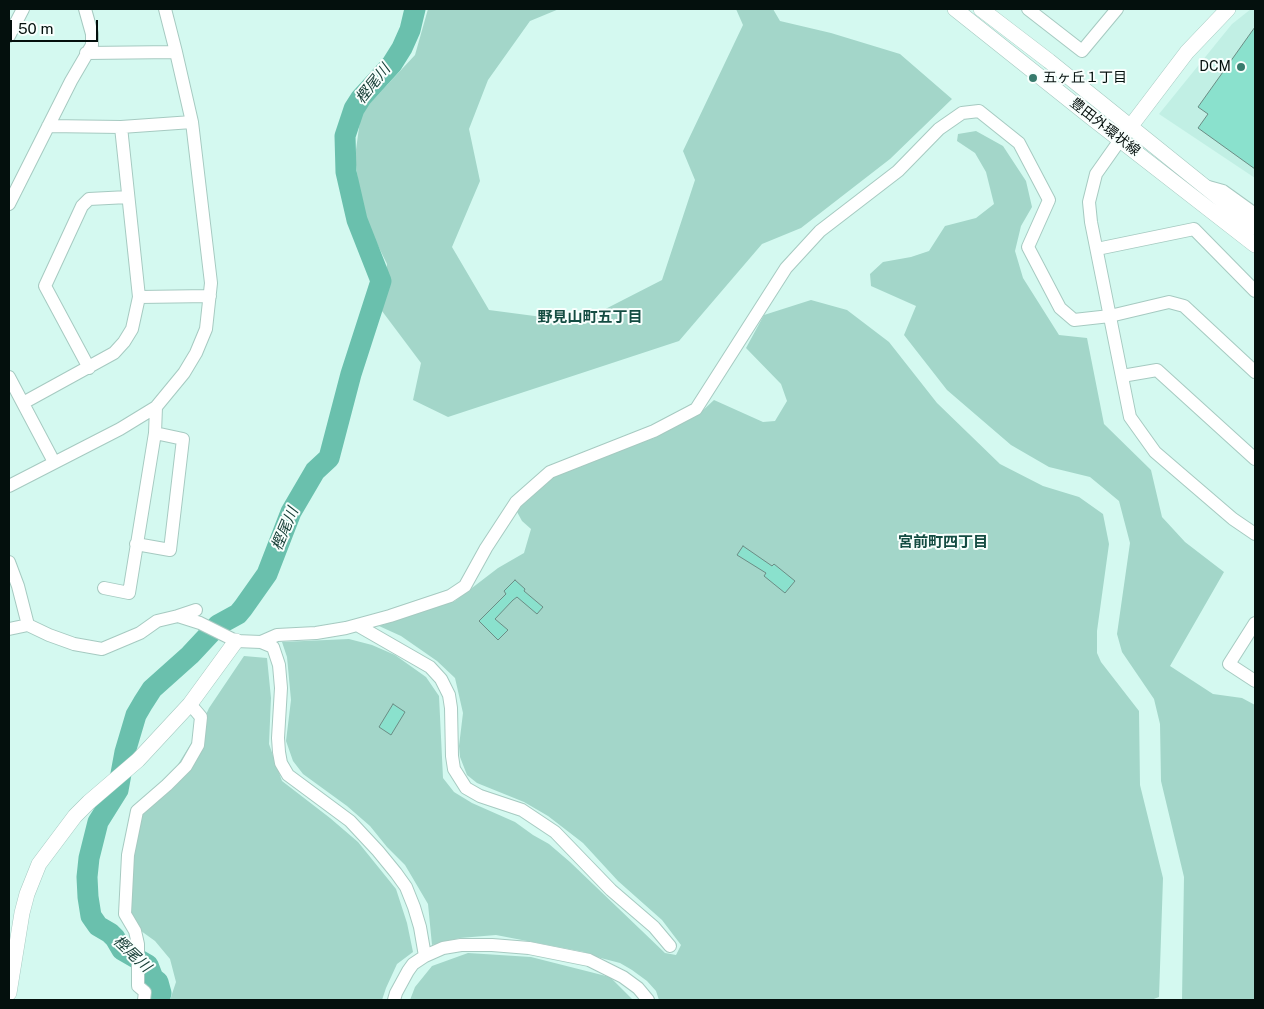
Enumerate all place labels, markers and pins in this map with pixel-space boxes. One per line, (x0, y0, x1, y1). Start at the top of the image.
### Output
place label: DCM (1199, 59, 1231, 75)
marker: DCM (1235, 61, 1247, 73)
place label: 五ヶ丘１丁目 (1043, 70, 1127, 86)
marker: 五ヶ丘１丁目 (1027, 72, 1039, 84)

